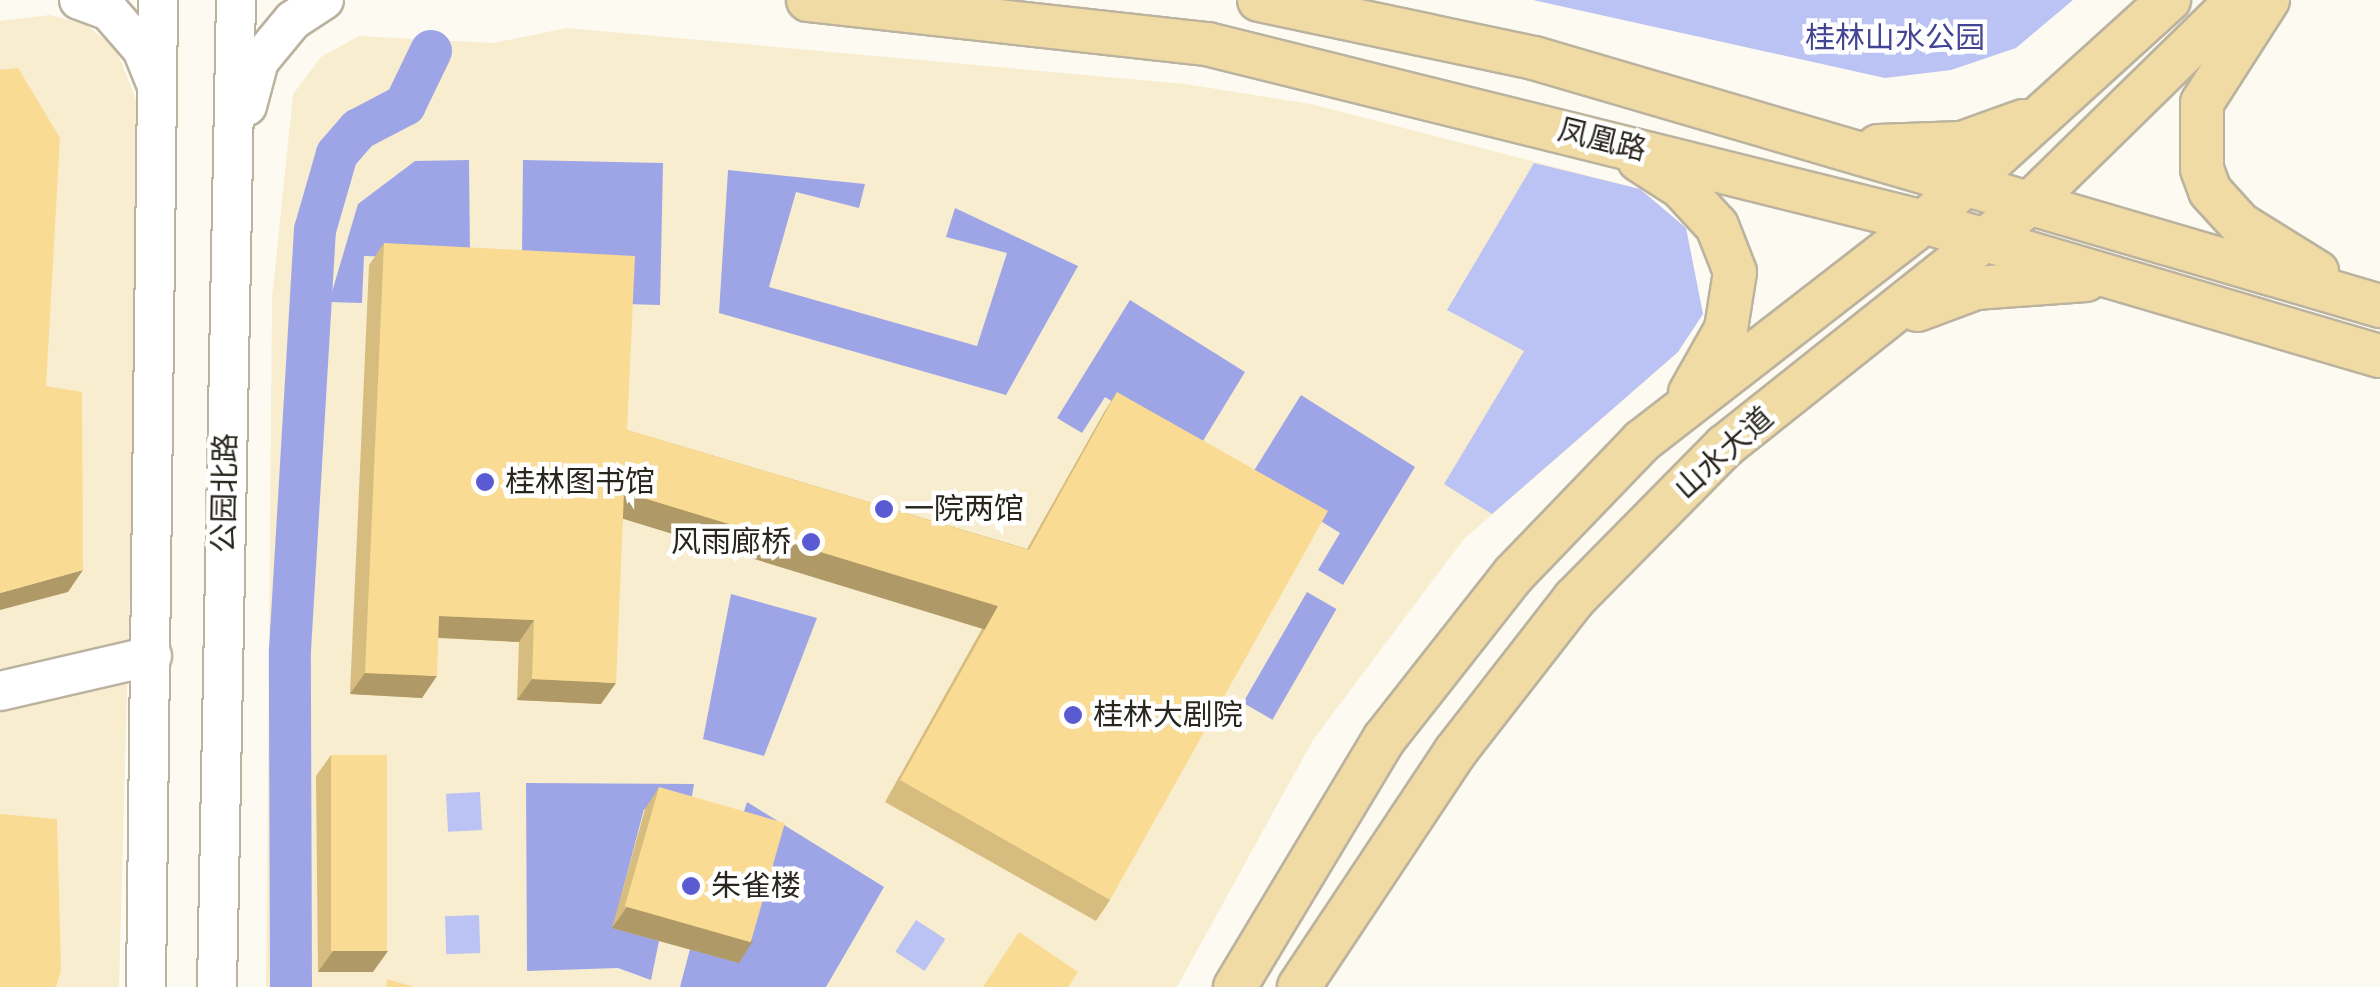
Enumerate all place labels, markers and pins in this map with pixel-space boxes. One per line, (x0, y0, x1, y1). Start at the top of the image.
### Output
place label: 桂林图书馆 (505, 464, 655, 500)
marker: 桂林图书馆 (474, 471, 496, 493)
place label: 一院两馆 (904, 491, 1024, 527)
marker: 一院两馆 (873, 498, 895, 520)
place label: 风雨廊桥 (671, 524, 791, 560)
marker: 风雨廊桥 (800, 531, 822, 553)
place label: 桂林大剧院 (1093, 697, 1243, 733)
marker: 桂林大剧院 (1062, 704, 1084, 726)
place label: 朱雀楼 (711, 868, 801, 904)
marker: 朱雀楼 (680, 875, 702, 897)

